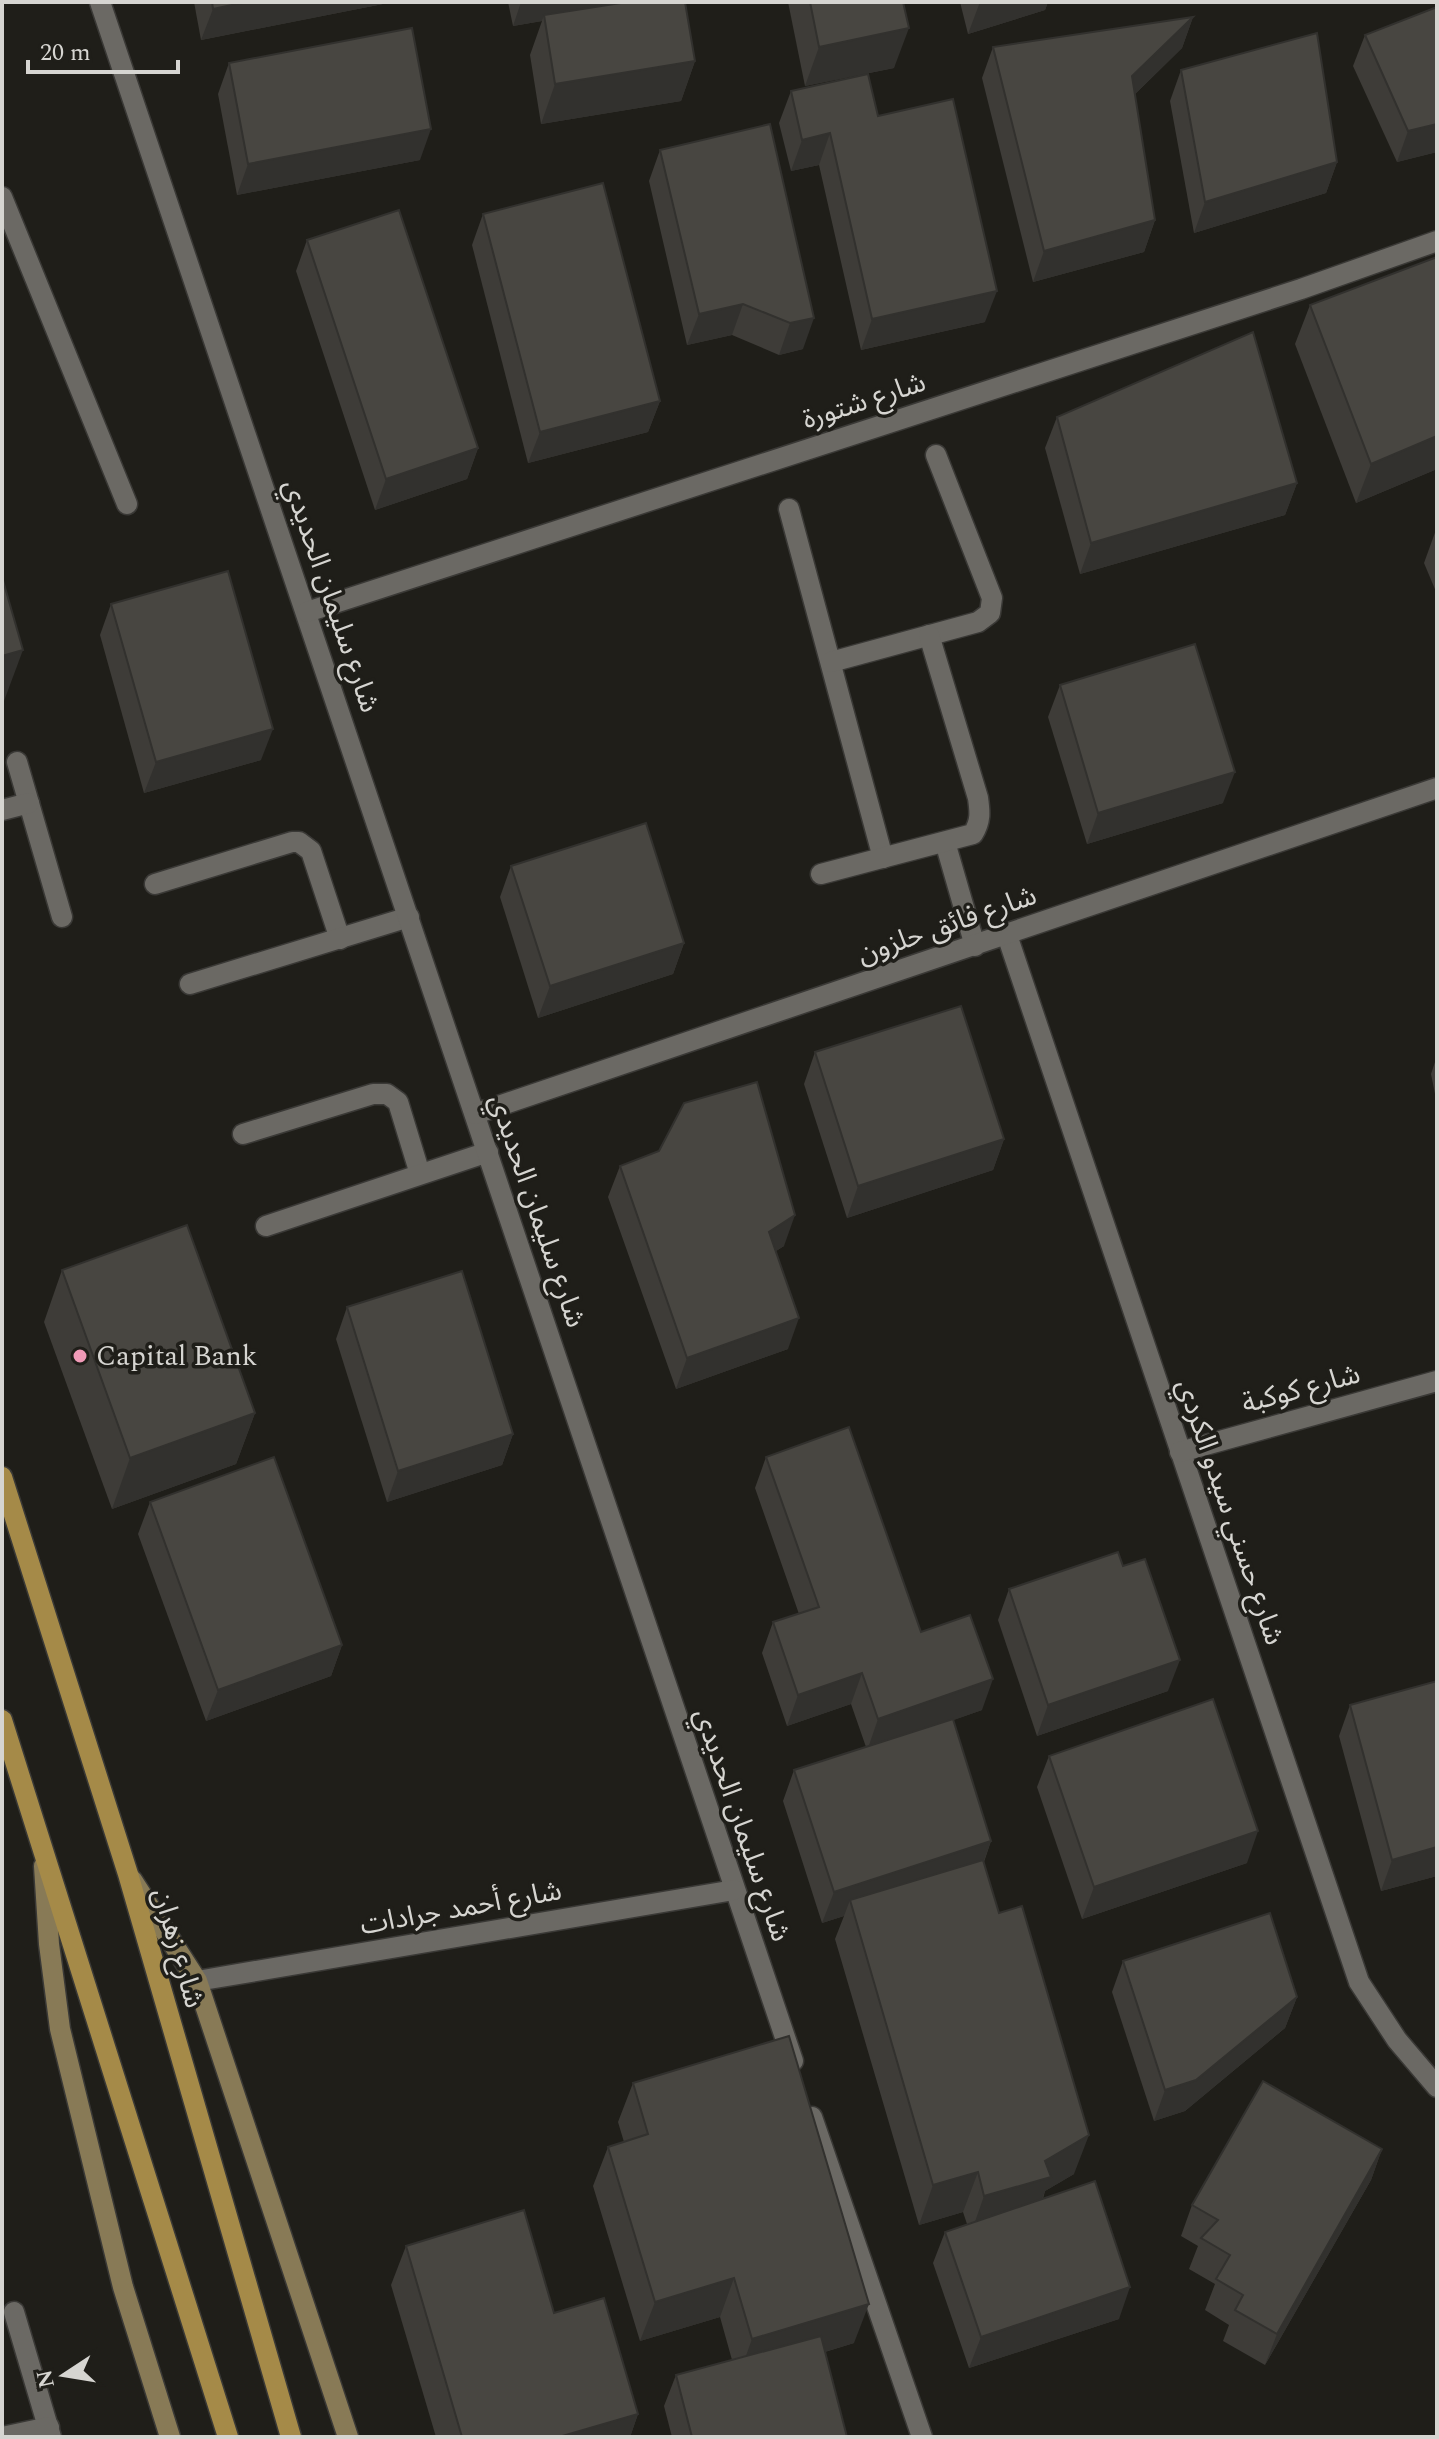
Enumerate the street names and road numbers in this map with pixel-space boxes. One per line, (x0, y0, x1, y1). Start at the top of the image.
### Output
street label: شارع شتورة (797, 361, 931, 441)
street label: شارع سليمان الحديدي (271, 474, 391, 718)
street label: شارع فائق حلزون (852, 874, 1042, 976)
street label: شارع سليمان الحديدي (477, 1089, 597, 1333)
street label: شارع كوكبة (1237, 1353, 1365, 1425)
street label: شارع حسني سيدو الكردي (1164, 1373, 1296, 1651)
street label: شارع سليمان الحديدي (682, 1703, 802, 1947)
street label: شارع أحمد جرادات (357, 1869, 565, 1947)
street label: شارع زهران (140, 1883, 216, 2013)

